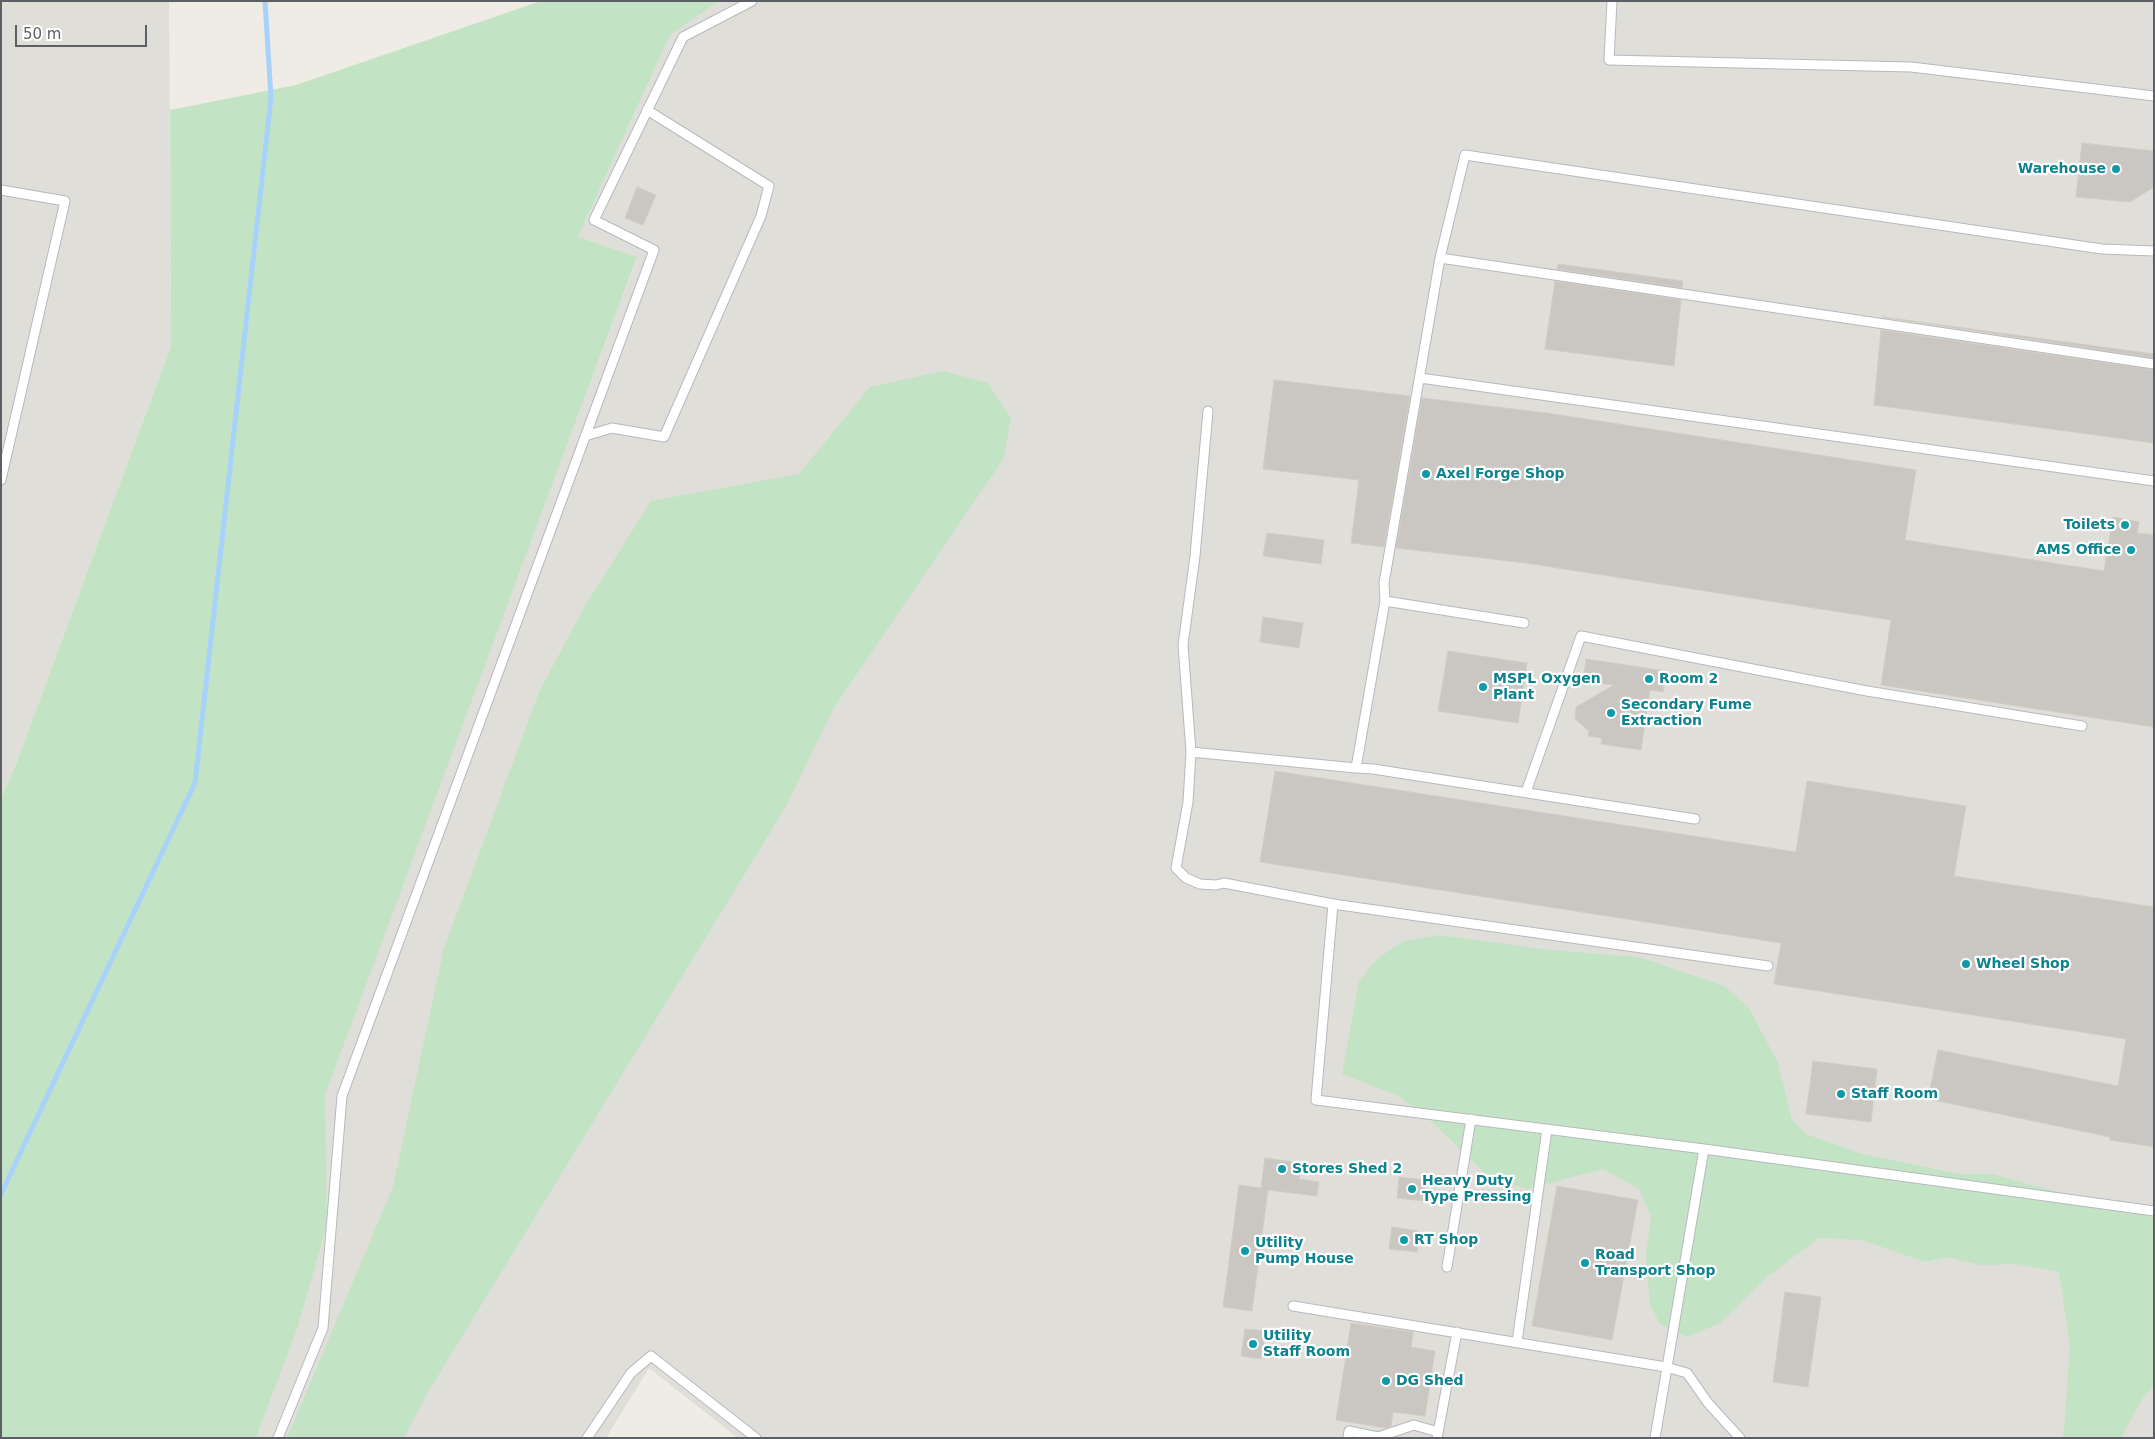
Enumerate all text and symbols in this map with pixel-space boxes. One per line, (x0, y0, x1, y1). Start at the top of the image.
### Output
scale bar (18, 15, 150, 47)
text: 50 m (23, 25, 61, 43)
place label: Warehouse (2018, 161, 2106, 177)
marker: Warehouse (2110, 163, 2122, 175)
place label: Axel Forge Shop (1436, 466, 1565, 482)
marker: Axel Forge Shop (1420, 468, 1432, 480)
place label: Toilets (2064, 517, 2115, 533)
marker: Toilets (2119, 519, 2131, 531)
place label: AMS Office (2036, 542, 2121, 558)
marker: AMS Office (2125, 544, 2137, 556)
place label: MSPL Oxygen Plant (1493, 671, 1601, 704)
place label: Room 2 (1659, 671, 1718, 687)
marker: Room 2 (1643, 673, 1655, 685)
marker: MSPL Oxygen Plant (1477, 681, 1489, 693)
place label: Secondary Fume Extraction (1621, 697, 1752, 730)
marker: Secondary Fume Extraction (1605, 707, 1617, 719)
place label: Wheel Shop (1976, 956, 2070, 972)
marker: Wheel Shop (1960, 958, 1972, 970)
place label: Staff Room (1851, 1086, 1938, 1102)
marker: Staff Room (1835, 1088, 1847, 1100)
place label: Stores Shed 2 (1292, 1161, 1402, 1177)
marker: Stores Shed 2 (1276, 1163, 1288, 1175)
place label: Heavy Duty Type Pressing (1422, 1173, 1532, 1206)
marker: Heavy Duty Type Pressing (1406, 1183, 1418, 1195)
place label: RT Shop (1414, 1232, 1478, 1248)
marker: RT Shop (1398, 1234, 1410, 1246)
place label: Utility Pump House (1255, 1235, 1354, 1268)
marker: Utility Pump House (1239, 1245, 1251, 1257)
place label: Road Transport Shop (1595, 1247, 1715, 1280)
marker: Road Transport Shop (1579, 1257, 1591, 1269)
place label: Utility Staff Room (1263, 1328, 1350, 1360)
marker: Utility Staff Room (1247, 1338, 1259, 1350)
place label: DG Shed (1396, 1373, 1464, 1389)
marker: DG Shed (1380, 1375, 1392, 1387)

